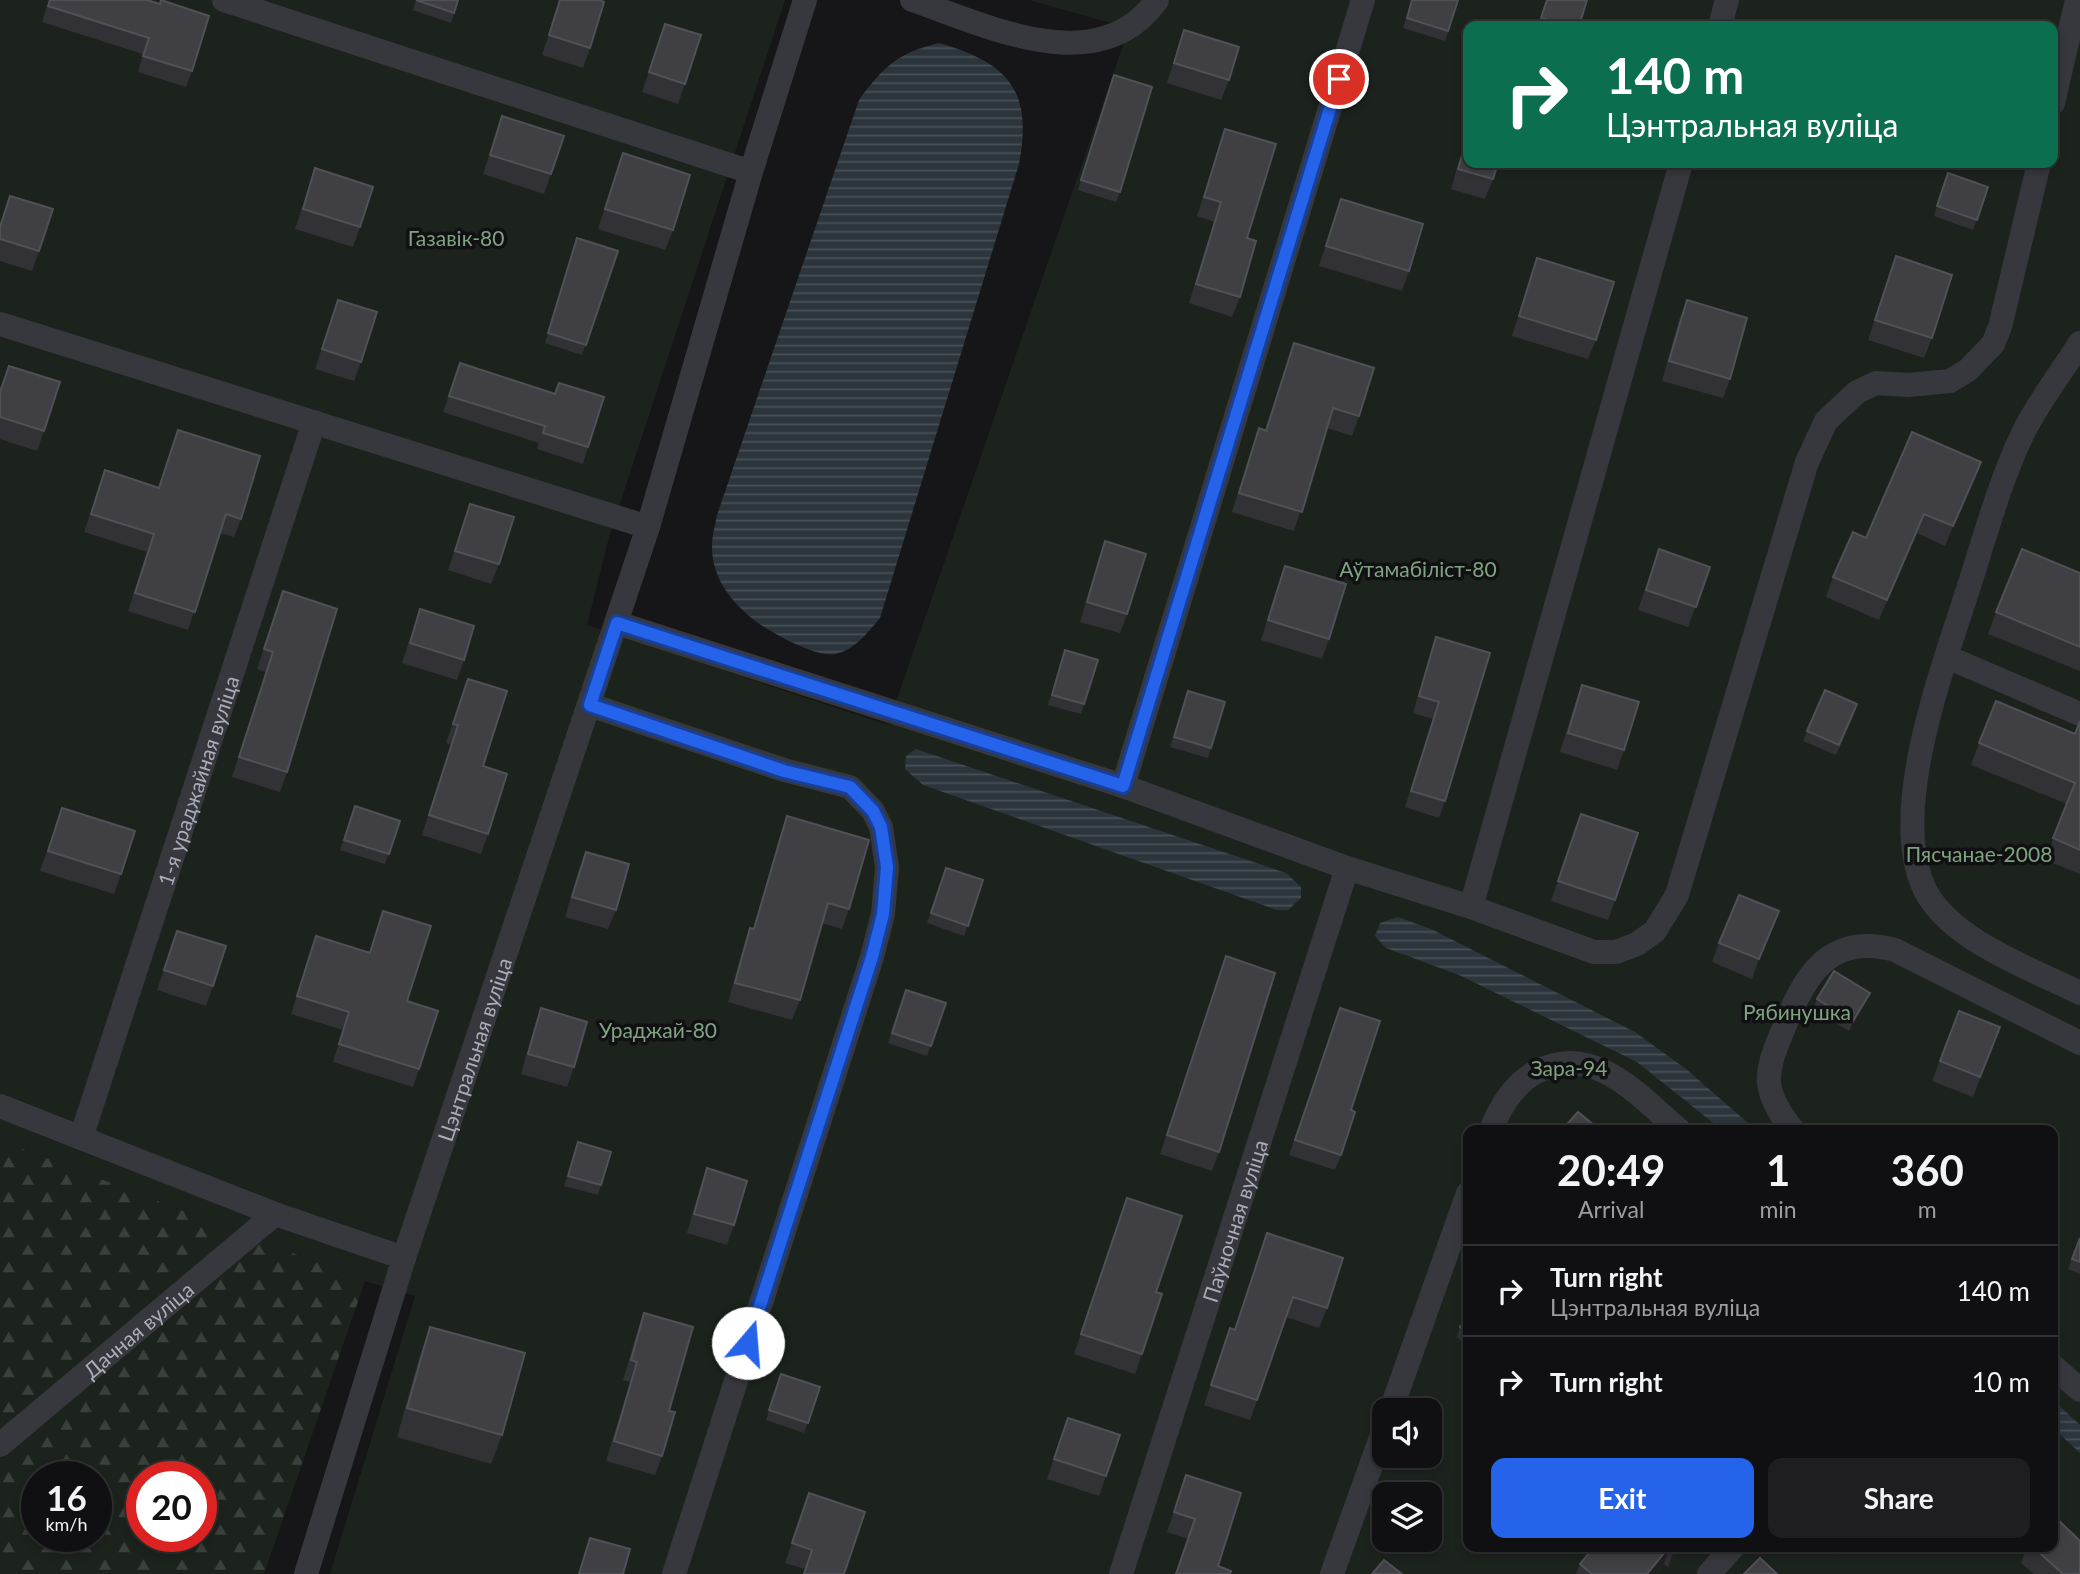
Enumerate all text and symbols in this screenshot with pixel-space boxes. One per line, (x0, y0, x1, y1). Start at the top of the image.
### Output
text: 140 m (1606, 46, 1744, 104)
pin (1309, 49, 1369, 109)
icon: right (1491, 49, 1582, 140)
icon: arrive (1320, 60, 1358, 98)
text: Цэнтральная вуліца (1606, 105, 1898, 144)
park label: Газавік-80 (408, 225, 504, 250)
park label: Аўтамабіліст-80 (1339, 556, 1497, 581)
street label: 1-я ураджайная вуліца (152, 672, 243, 889)
park label: Пясчанае-2008 (1906, 841, 2052, 866)
street label: Цэнтральная вуліца (431, 954, 516, 1144)
park label: Рябинушка (1743, 999, 1851, 1024)
park label: Ураджай-80 (599, 1017, 717, 1042)
park label: Зара-94 (1531, 1055, 1607, 1080)
street label: Паўночная вуліца (1196, 1136, 1272, 1305)
text: 20:49 (1557, 1145, 1665, 1195)
text: 1 (1766, 1145, 1790, 1195)
text: 360 (1891, 1145, 1964, 1195)
text: Arrival (1578, 1195, 1644, 1223)
text: min (1759, 1195, 1797, 1223)
text: m (1918, 1195, 1937, 1223)
text: Turn right (1550, 1261, 1663, 1293)
icon: right (1491, 1272, 1529, 1310)
text: 140 m (1957, 1275, 2030, 1307)
street label: Дачная вуліца (78, 1276, 198, 1383)
text: Цэнтральная вуліца (1550, 1293, 1760, 1321)
position arrow (711, 1306, 785, 1380)
icon: right (1491, 1363, 1529, 1401)
text: Turn right (1550, 1366, 1663, 1398)
text: 10 m (1972, 1366, 2030, 1398)
map controls (1372, 1398, 1442, 1552)
button: sound (1372, 1398, 1442, 1468)
button: Exit (1491, 1458, 1754, 1538)
button: Share (1768, 1458, 2030, 1538)
speed limit sign: 20 (126, 1461, 217, 1552)
text: 16 (46, 1476, 87, 1518)
button: layers (1372, 1482, 1442, 1552)
text: km/h (45, 1513, 88, 1535)

